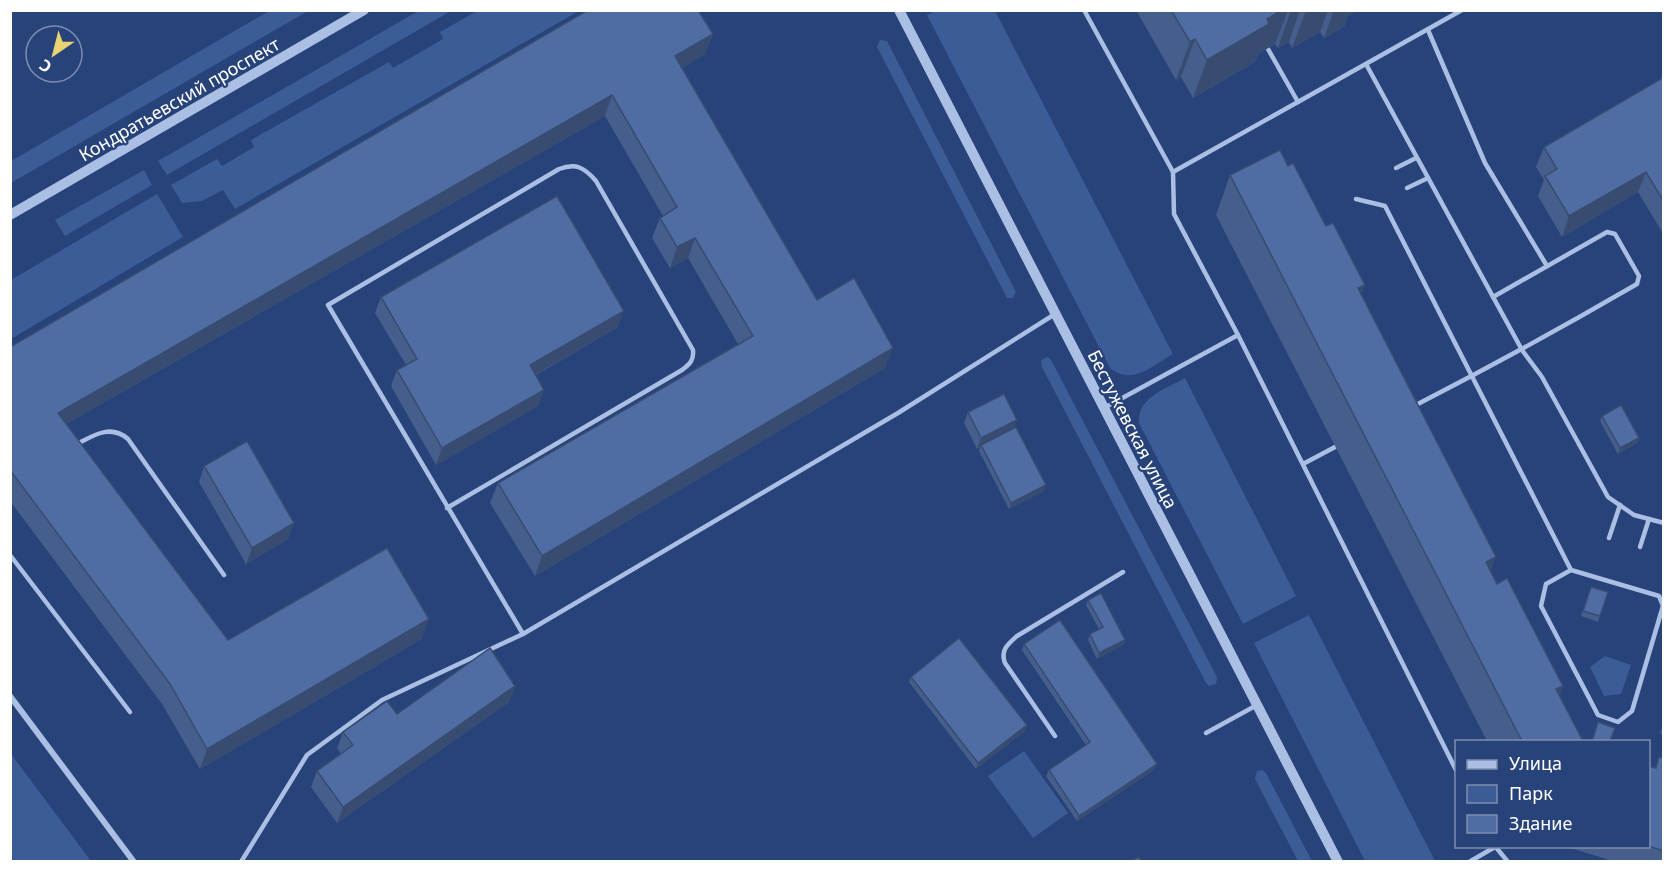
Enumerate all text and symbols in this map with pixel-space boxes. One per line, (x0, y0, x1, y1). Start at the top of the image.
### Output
north arrow (24, 24, 84, 84)
street label: Кондратьевский проспект (74, 31, 284, 166)
text: С (35, 54, 56, 78)
street label: Бестужевская улица (1083, 346, 1183, 512)
legend (1455, 740, 1650, 848)
text: Улица (1509, 751, 1562, 775)
text: Парк (1509, 781, 1553, 805)
text: Здание (1509, 811, 1573, 835)

